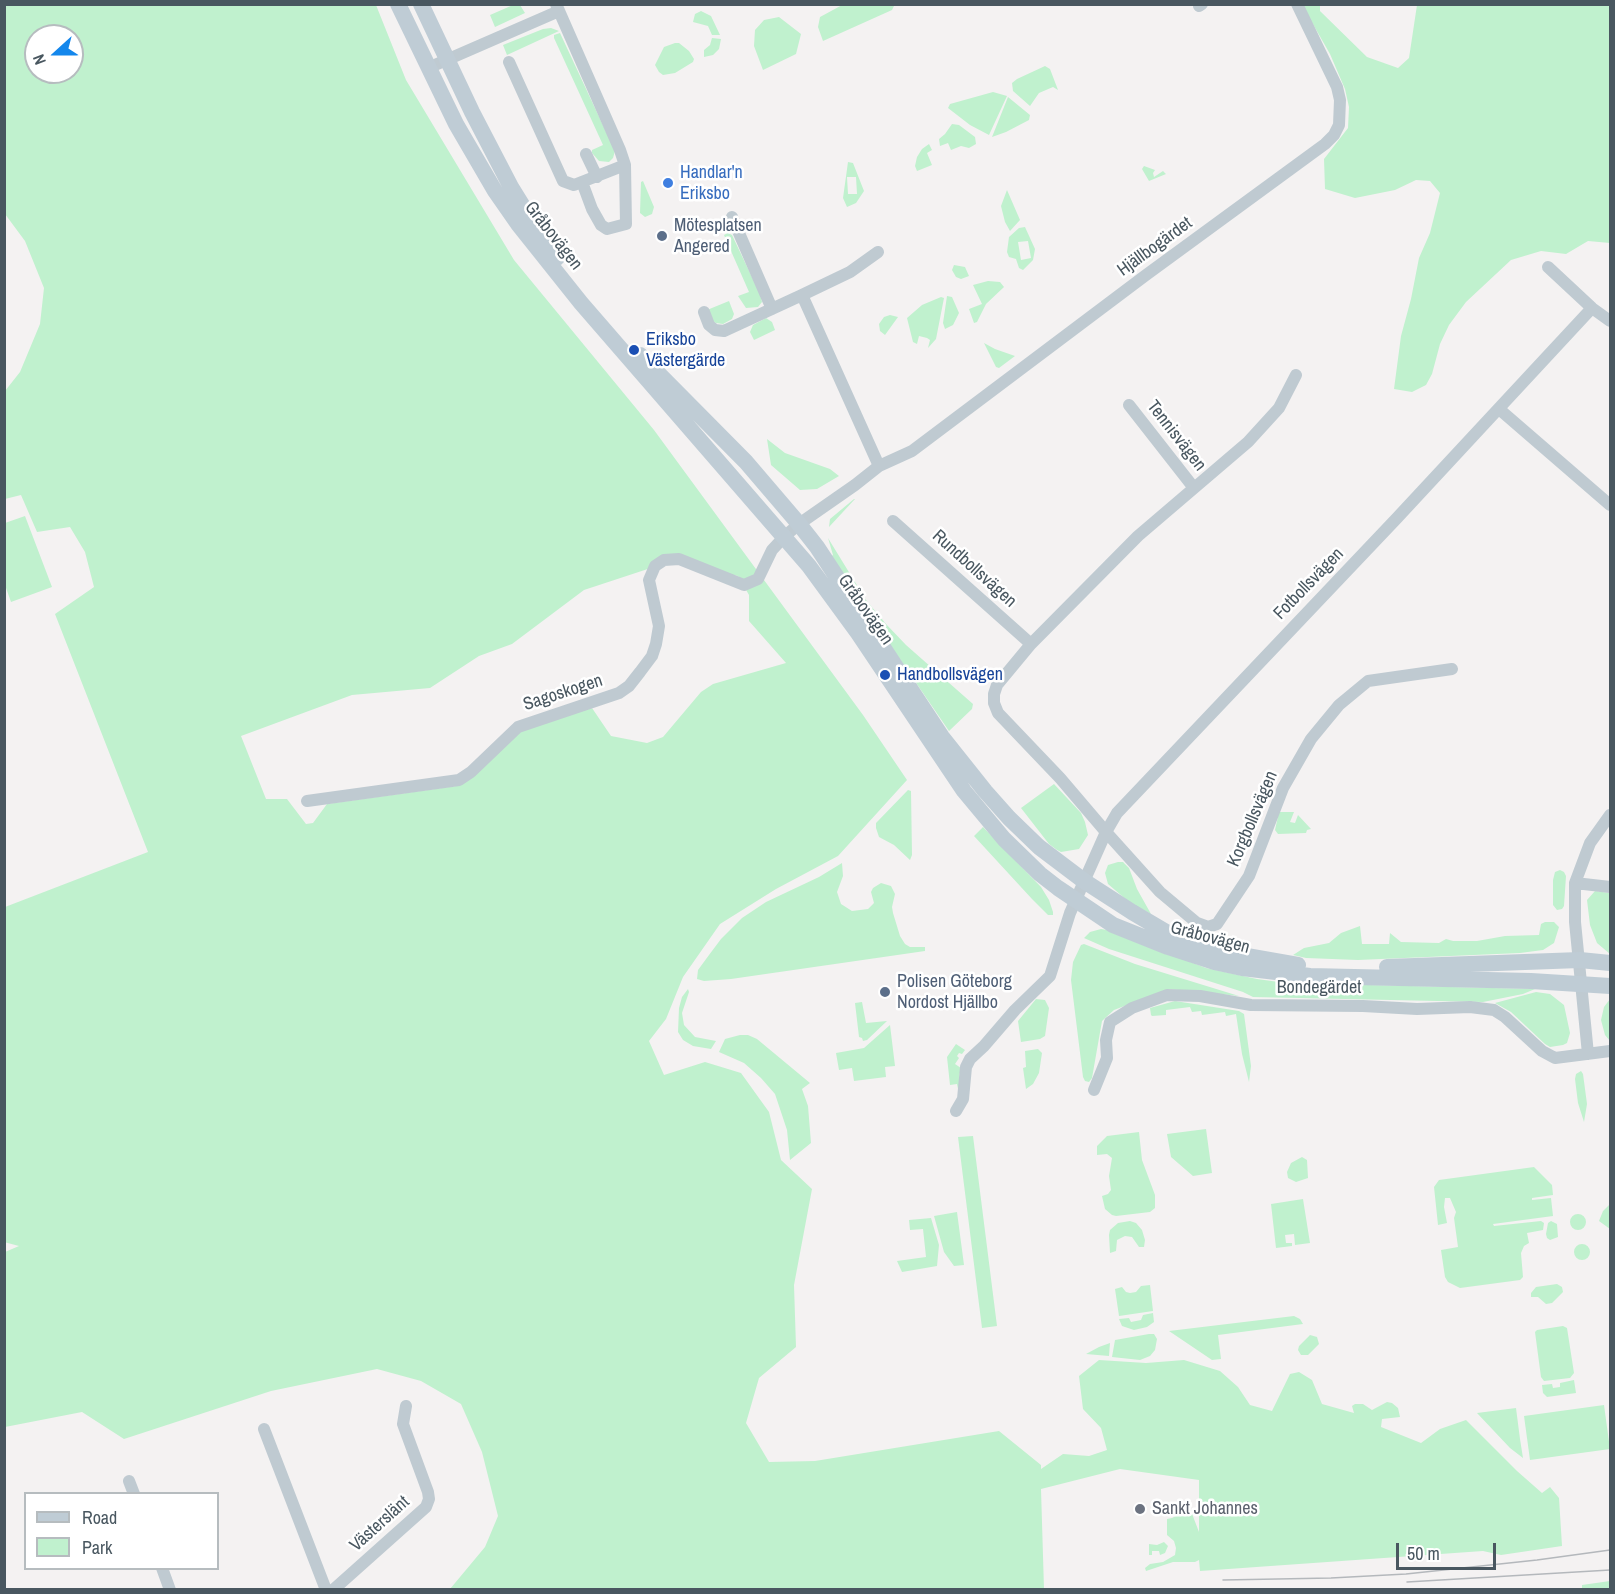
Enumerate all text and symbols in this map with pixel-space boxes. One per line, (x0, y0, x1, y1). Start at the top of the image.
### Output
north arrow (24, 24, 84, 84)
text: N (27, 51, 51, 68)
place label: Handlar'n Eriksbo (680, 162, 743, 204)
marker: Handlar'n Eriksbo (661, 176, 675, 190)
street label: Gråbovägen (519, 197, 587, 275)
street label: Hjällbogärdet (1113, 213, 1197, 281)
place label: Mötesplatsen Angered (674, 215, 762, 258)
marker: Mötesplatsen Angered (655, 229, 669, 243)
place label: Eriksbo Västergärde (646, 329, 725, 372)
marker: Eriksbo Västergärde (627, 343, 641, 357)
street label: Tennisvägen (1142, 396, 1210, 476)
street label: Rundbollsvägen (927, 526, 1021, 612)
street label: Fotbollsvägen (1270, 544, 1348, 624)
street label: Gråbovägen (833, 571, 897, 649)
place label: Handbollsvägen (897, 664, 1003, 686)
marker: Handbollsvägen (878, 668, 892, 682)
street label: Sagoskogen (521, 670, 605, 716)
street label: Korgbollsvägen (1223, 768, 1283, 870)
street label: Gråbovägen (1168, 917, 1252, 959)
place label: Polisen Göteborg Nordost Hjällbo (897, 971, 1012, 1014)
street label: Bondegärdet (1277, 977, 1361, 999)
marker: Polisen Göteborg Nordost Hjällbo (878, 985, 892, 999)
legend (24, 1492, 219, 1570)
street label: Västerslänt (346, 1492, 414, 1556)
place label: Sankt Johannes (1152, 1498, 1258, 1520)
marker: Sankt Johannes (1133, 1502, 1147, 1516)
text: Road (82, 1505, 117, 1530)
scale bar (1399, 1531, 1500, 1569)
text: Park (82, 1535, 112, 1560)
text: 50 m (1407, 1541, 1440, 1566)

